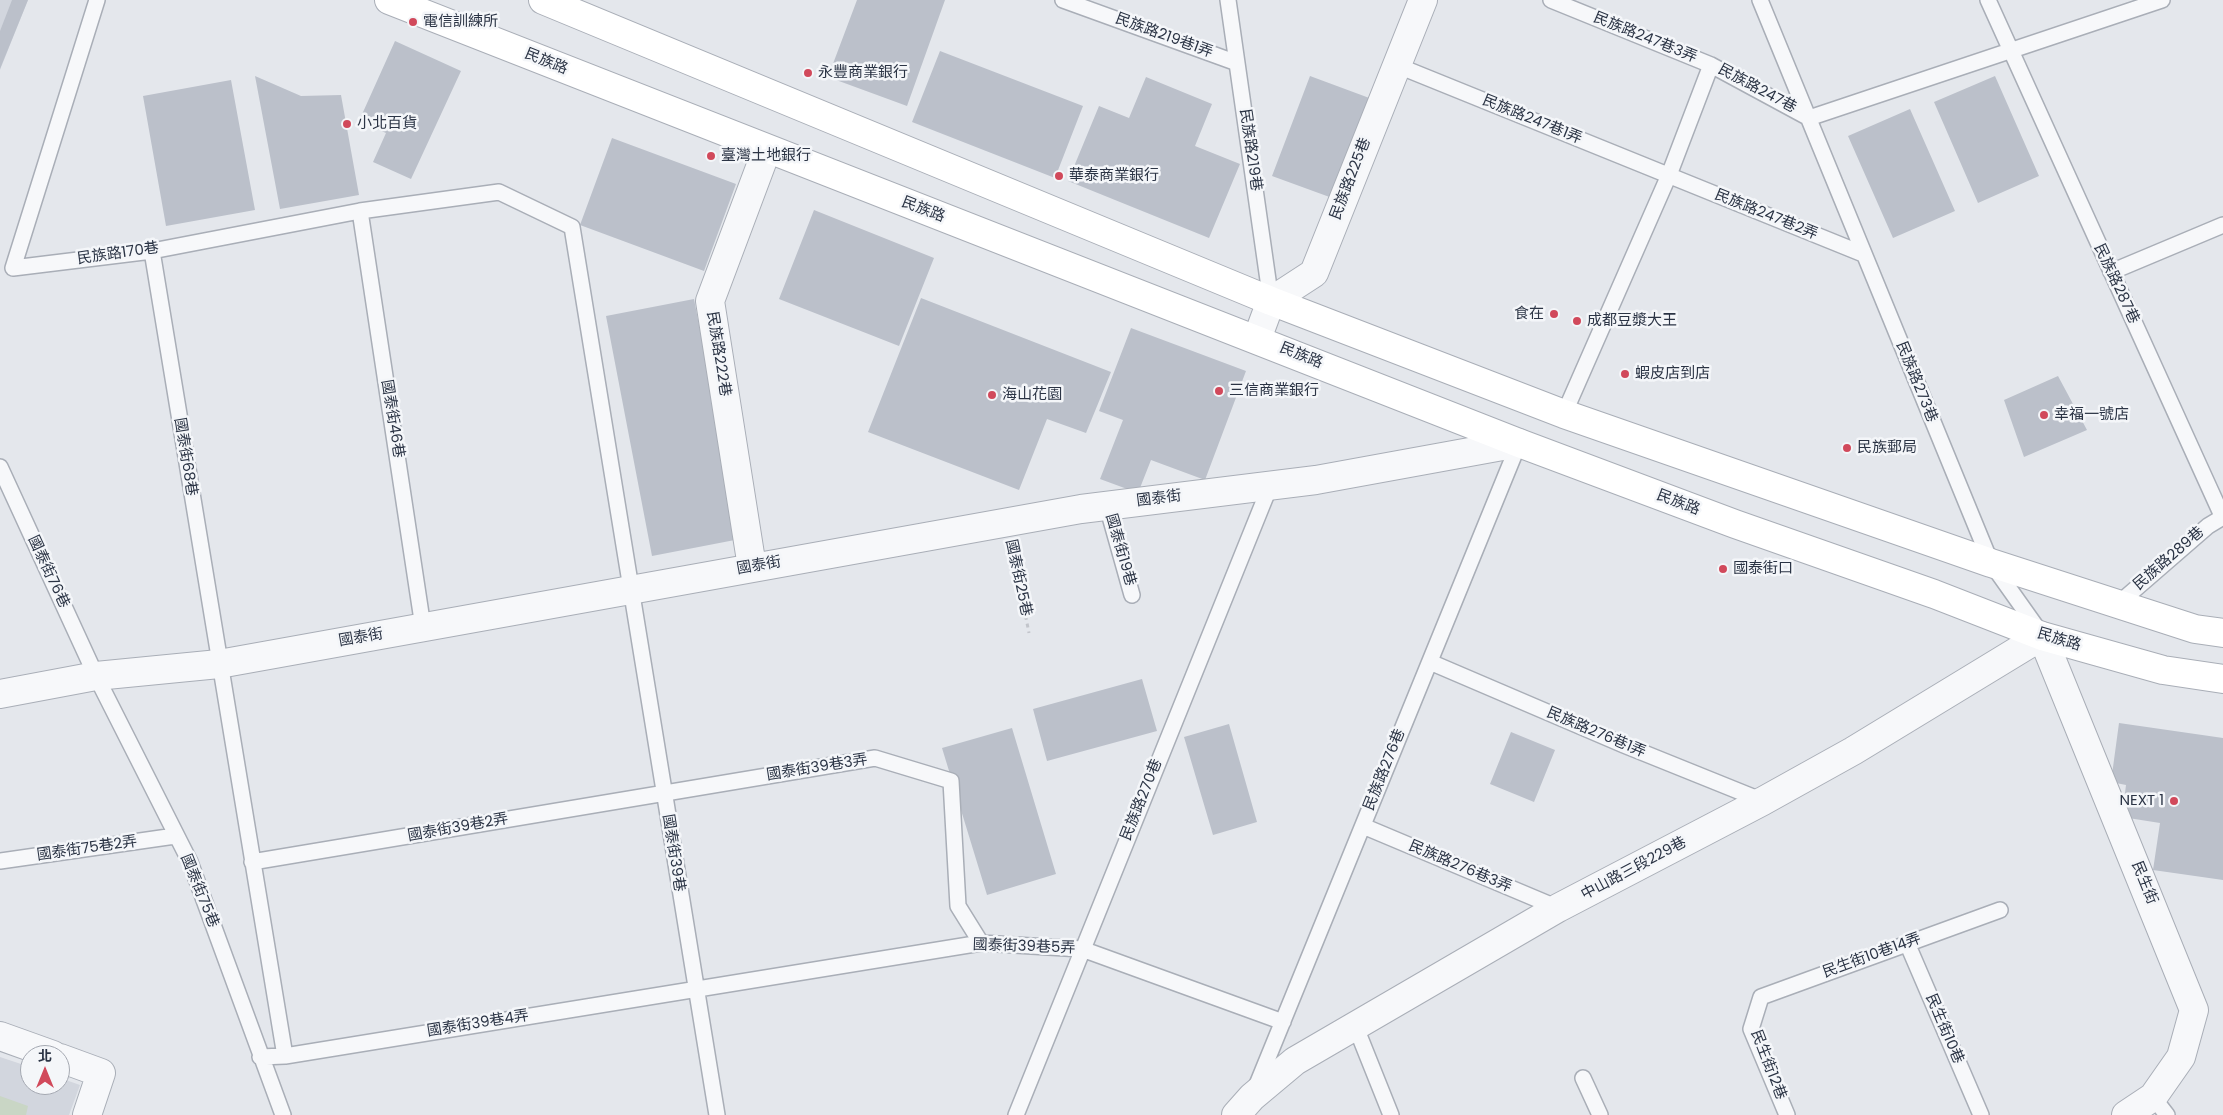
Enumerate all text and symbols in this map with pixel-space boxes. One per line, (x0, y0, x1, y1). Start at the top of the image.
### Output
street label: 民族路247巷3弄 (1591, 9, 1699, 67)
street label: 民族路219巷1弄 (1113, 10, 1215, 62)
place label: 電信訓練所 (423, 13, 498, 31)
marker: 電信訓練所 (407, 16, 419, 28)
street label: 民族路 (522, 45, 570, 79)
street label: 民族路247巷 (1715, 61, 1799, 117)
place label: 永豐商業銀行 (818, 64, 908, 82)
marker: 永豐商業銀行 (802, 67, 814, 79)
street label: 民族路247巷1弄 (1479, 92, 1585, 148)
street label: 民族路219巷 (1235, 108, 1265, 192)
place label: 小北百貨 (357, 115, 417, 133)
marker: 小北百貨 (341, 118, 353, 130)
street label: 民族路225巷 (1327, 135, 1375, 223)
place label: 臺灣土地銀行 (721, 147, 811, 165)
marker: 臺灣土地銀行 (705, 150, 717, 162)
place label: 華泰商業銀行 (1069, 167, 1159, 185)
marker: 華泰商業銀行 (1053, 170, 1065, 182)
street label: 民族路247巷2弄 (1712, 186, 1820, 244)
street label: 民族路 (899, 194, 947, 226)
street label: 民族路170巷 (76, 239, 160, 269)
street label: 民族路287巷 (2090, 241, 2142, 327)
place label: 食在 (1514, 305, 1544, 323)
marker: 食在 (1548, 308, 1560, 320)
street label: 民族路222巷 (702, 310, 734, 398)
place label: 成都豆漿大王 (1587, 312, 1677, 330)
marker: 成都豆漿大王 (1571, 315, 1583, 327)
street label: 民族路 (1277, 339, 1325, 373)
street label: 民族路273巷 (1892, 339, 1940, 425)
place label: 蝦皮店到店 (1635, 365, 1710, 383)
marker: 蝦皮店到店 (1619, 368, 1631, 380)
street label: 國泰街46巷 (377, 379, 407, 459)
place label: 三信商業銀行 (1229, 382, 1319, 400)
marker: 三信商業銀行 (1213, 385, 1225, 397)
place label: 海山花園 (1002, 386, 1062, 404)
marker: 海山花園 (986, 389, 998, 401)
place label: 幸福一號店 (2054, 406, 2129, 424)
marker: 幸福一號店 (2038, 409, 2050, 421)
street label: 國泰街68巷 (170, 417, 200, 497)
place label: 民族郵局 (1857, 439, 1917, 457)
marker: 民族郵局 (1841, 442, 1853, 454)
street label: 國泰街 (1136, 487, 1182, 511)
street label: 民族路 (1654, 487, 1702, 519)
street label: 國泰街19巷 (1101, 512, 1139, 588)
street label: 民族路289巷 (2130, 523, 2208, 595)
street label: 國泰街76巷 (23, 533, 73, 611)
street label: 國泰街25巷 (1001, 538, 1035, 618)
street label: 國泰街 (735, 553, 783, 579)
place label: 國泰街口 (1733, 560, 1793, 578)
marker: 國泰街口 (1717, 563, 1729, 575)
street label: 國泰街 (337, 625, 385, 651)
street label: 民族路 (2035, 625, 2083, 655)
street label: 民族路276巷1弄 (1544, 704, 1648, 762)
street label: 民族路276巷 (1360, 727, 1410, 813)
street label: 國泰街39巷3弄 (765, 751, 869, 785)
street label: 民族路270巷 (1118, 757, 1166, 843)
place label: NEXT 1 (2120, 792, 2164, 810)
marker: NEXT 1 (2168, 795, 2180, 807)
street label: 國泰街39巷2弄 (406, 810, 510, 846)
street label: 國泰街39巷 (658, 813, 688, 893)
street label: 國泰街75巷2弄 (36, 833, 138, 865)
street label: 中山路三段229巷 (1578, 834, 1690, 904)
street label: 民族路276巷3弄 (1406, 837, 1514, 897)
street label: 國泰街75巷 (176, 852, 222, 930)
street label: 民生街 (2127, 859, 2161, 907)
street label: 民生街10巷14弄 (1820, 930, 1924, 982)
street label: 國泰街39巷5弄 (972, 936, 1076, 958)
street label: 民生街10巷 (1921, 991, 1967, 1067)
street label: 國泰街39巷4弄 (426, 1007, 530, 1041)
street label: 民生街12巷 (1746, 1028, 1790, 1102)
north arrow (20, 1045, 70, 1095)
text: 北 (38, 1046, 52, 1066)

